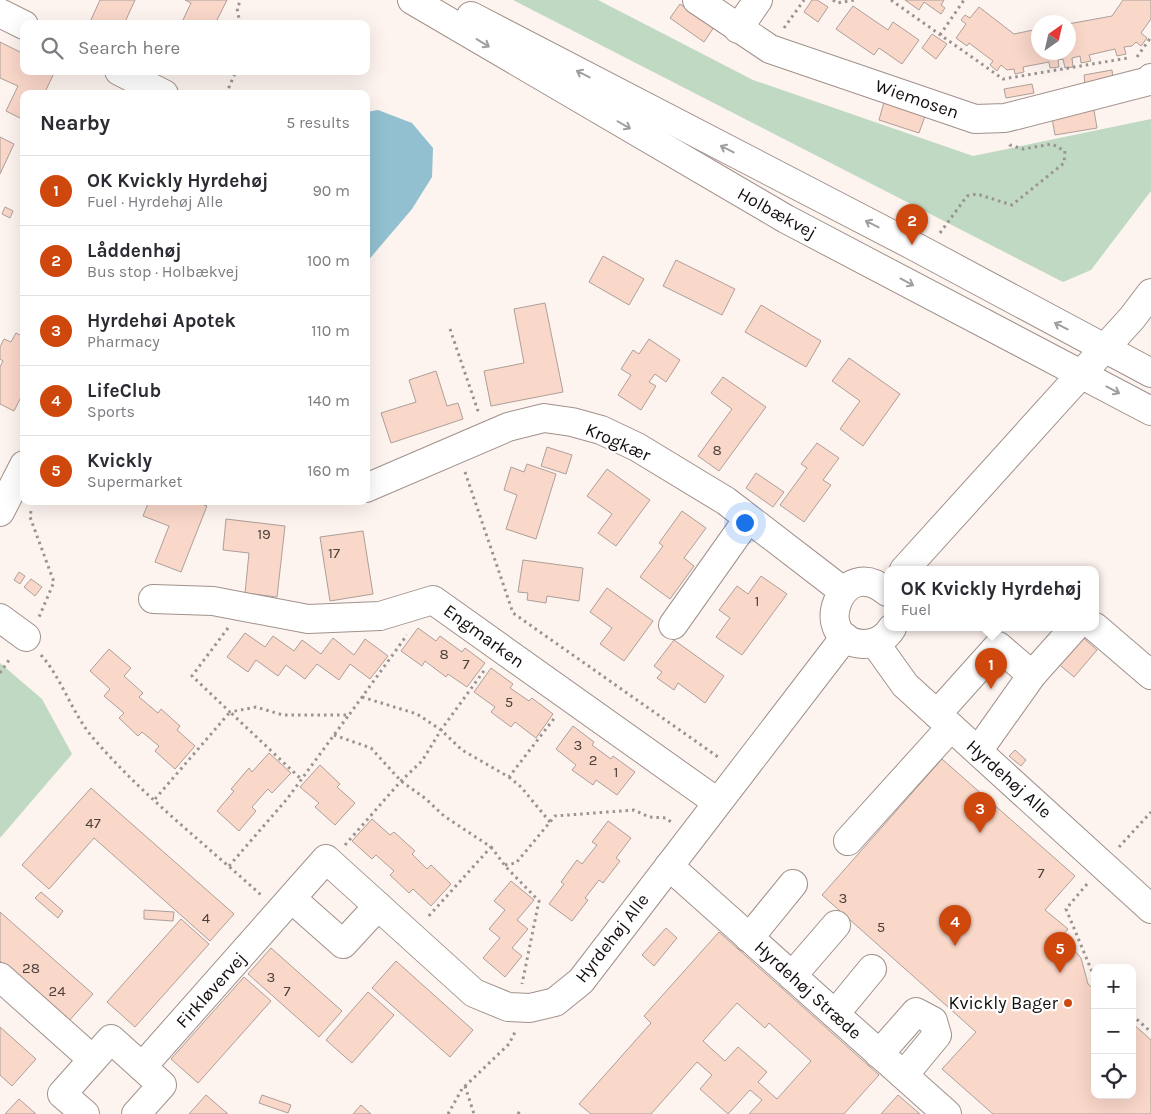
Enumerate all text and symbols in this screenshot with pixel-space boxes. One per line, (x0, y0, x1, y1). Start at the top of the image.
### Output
north arrow (1031, 15, 1076, 60)
search box (20, 20, 370, 75)
icon: search (38, 34, 66, 62)
text: Search here (78, 37, 180, 59)
one-way arrow (476, 39, 490, 49)
one-way arrow (576, 69, 591, 79)
street label: Wiemosen (872, 74, 962, 124)
text: Nearby (40, 111, 110, 135)
text: 5 results (286, 113, 350, 132)
one-way arrow (616, 120, 631, 130)
one-way arrow (720, 144, 735, 154)
text: OK Kvickly Hyrdehøj (87, 170, 268, 192)
text: 1 (53, 181, 59, 200)
text: 90 m (312, 181, 350, 200)
street label: Holbækvej (734, 182, 820, 244)
text: Fuel · Hyrdehøj Alle (87, 192, 223, 211)
pin: 2 (896, 204, 928, 245)
one-way arrow (864, 219, 879, 229)
text: Låddenhøj (87, 240, 182, 262)
text: 2 (51, 251, 61, 270)
text: 100 m (307, 251, 350, 270)
text: Bus stop · Holbækvej (87, 262, 239, 281)
one-way arrow (899, 278, 914, 287)
text: Hyrdehøi Apotek (87, 310, 236, 332)
text: 3 (51, 321, 61, 340)
text: 110 m (311, 321, 350, 340)
one-way arrow (1054, 321, 1069, 330)
text: Pharmacy (87, 332, 160, 351)
text: LifeClub (87, 380, 161, 402)
one-way arrow (1105, 386, 1119, 396)
text: 4 (51, 391, 61, 410)
text: 140 m (308, 391, 350, 410)
text: Sports (87, 402, 135, 421)
street label: Krogkær (582, 418, 655, 466)
house number: 8 (712, 441, 722, 459)
text: Kvickly (87, 450, 152, 472)
text: 5 (51, 461, 61, 480)
text: 160 m (307, 461, 350, 480)
text: Supermarket (87, 472, 183, 491)
your location (732, 510, 758, 536)
house number: 19 (257, 525, 271, 543)
house number: 17 (328, 544, 340, 562)
popup (884, 566, 1099, 631)
text: OK Kvickly Hyrdehøj (901, 578, 1082, 600)
house number: 1 (755, 592, 759, 610)
street label: Engmarken (439, 599, 529, 673)
text: Fuel (901, 600, 931, 619)
house number: 8 (439, 645, 449, 663)
pin: 1 (975, 648, 1007, 689)
house number: 7 (462, 655, 470, 673)
house number: 5 (505, 693, 513, 711)
street label: Hyrdehøj Alle (962, 735, 1056, 823)
house number: 3 (574, 736, 582, 754)
house number: 2 (589, 751, 597, 769)
house number: 1 (614, 763, 618, 781)
pin: 3 (964, 792, 996, 833)
house number: 47 (85, 814, 101, 832)
house number: 7 (1037, 864, 1045, 882)
street label: Hyrdehøj Alle (570, 889, 654, 987)
house number: 3 (839, 889, 847, 907)
pin: 4 (939, 905, 971, 946)
house number: 4 (202, 909, 211, 927)
house number: 5 (877, 918, 885, 936)
pin: 5 (1044, 932, 1076, 973)
street label: Hyrdehøj Stræde (750, 936, 866, 1044)
street label: Firkløvervej (171, 947, 251, 1033)
house number: 28 (22, 959, 40, 977)
map controls (1091, 964, 1136, 1099)
button: + (1091, 964, 1136, 1009)
house number: 3 (267, 968, 275, 986)
house number: 24 (48, 982, 66, 1000)
house number: 7 (283, 982, 291, 1000)
place label: Kvickly Bager (949, 992, 1058, 1014)
marker: Kvickly Bager (1062, 997, 1074, 1009)
button: − (1091, 1009, 1136, 1054)
button: locate (1091, 1054, 1136, 1099)

